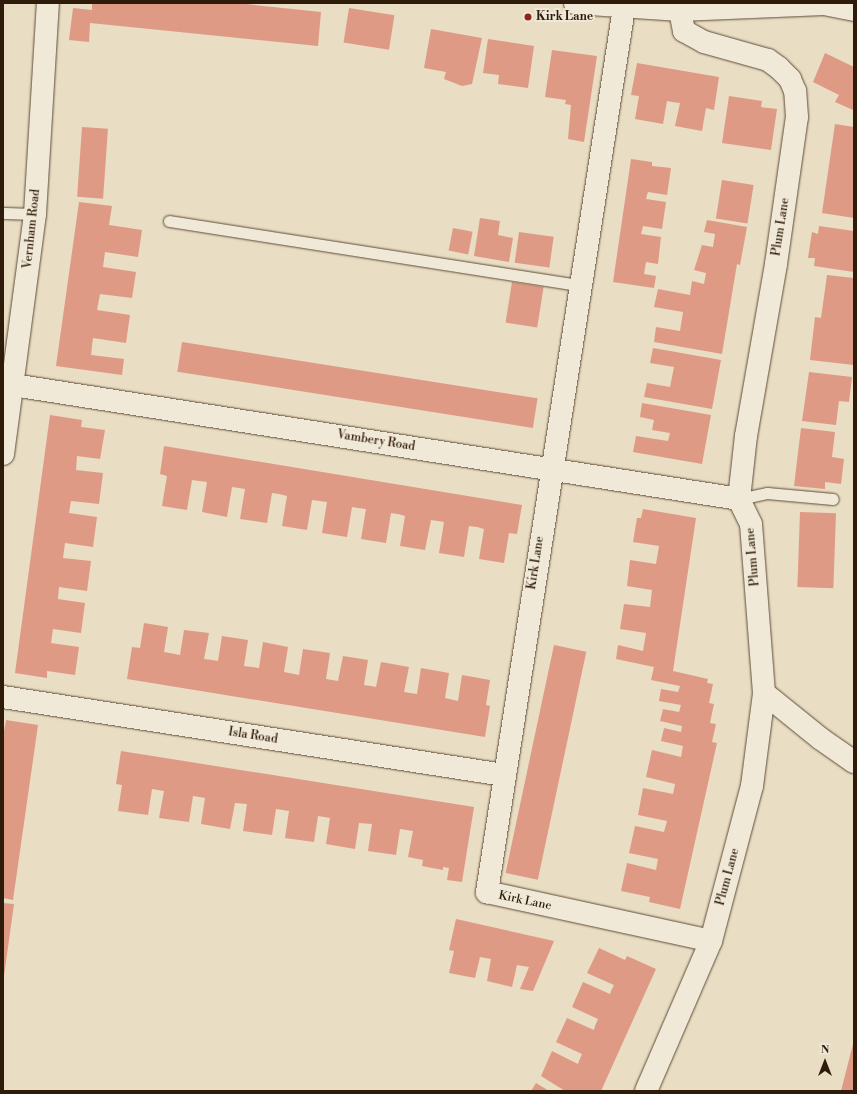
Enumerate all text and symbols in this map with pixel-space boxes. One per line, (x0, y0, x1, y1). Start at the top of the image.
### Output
place label: Kirk Lane (536, 10, 593, 24)
marker: Kirk Lane (523, 12, 533, 22)
street label: Vernham Road (21, 188, 43, 270)
street label: Plum Lane (769, 197, 793, 257)
street label: Vambery Road (336, 428, 416, 454)
street label: Plum Lane (743, 527, 763, 587)
street label: Kirk Lane (525, 535, 547, 591)
street label: Isla Road (227, 725, 279, 747)
street label: Plum Lane (713, 847, 743, 907)
street label: Kirk Lane (497, 888, 553, 914)
north arrow (805, 1042, 845, 1082)
text: N (821, 1043, 829, 1057)

